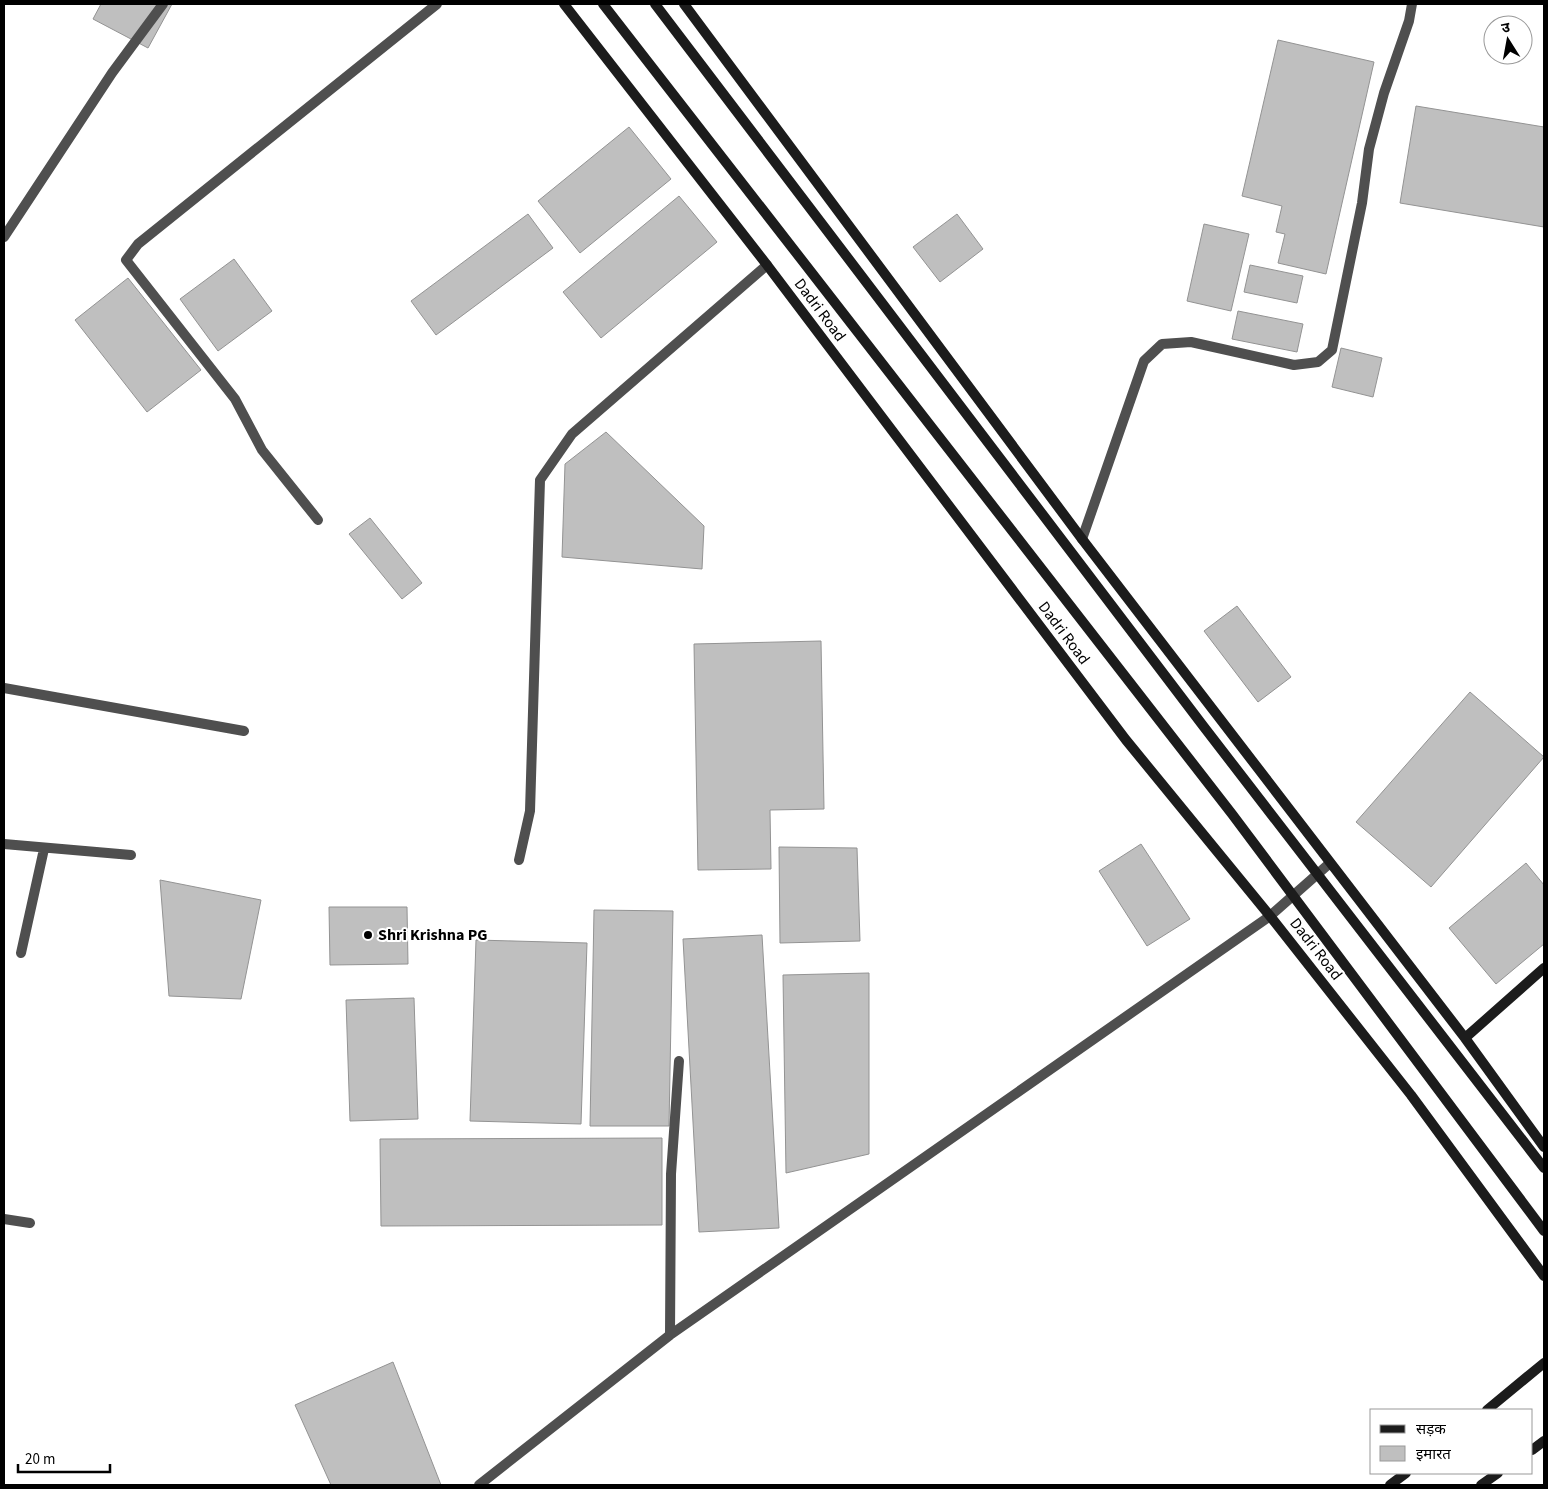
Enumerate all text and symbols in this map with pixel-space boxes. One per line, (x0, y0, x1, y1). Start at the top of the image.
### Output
north arrow (1483, 15, 1533, 65)
text: उ (1500, 17, 1512, 39)
street label: Dadri Road (789, 274, 851, 346)
street label: Dadri Road (1033, 597, 1095, 669)
street label: Dadri Road (1285, 913, 1347, 985)
place label: Shri Krishna PG (378, 924, 487, 946)
marker: Shri Krishna PG (362, 929, 374, 941)
legend (1370, 1409, 1533, 1474)
text: सड़क (1416, 1419, 1446, 1440)
scale bar (18, 1442, 110, 1474)
text: इमारत (1416, 1444, 1451, 1465)
text: 20 m (25, 1449, 55, 1470)

